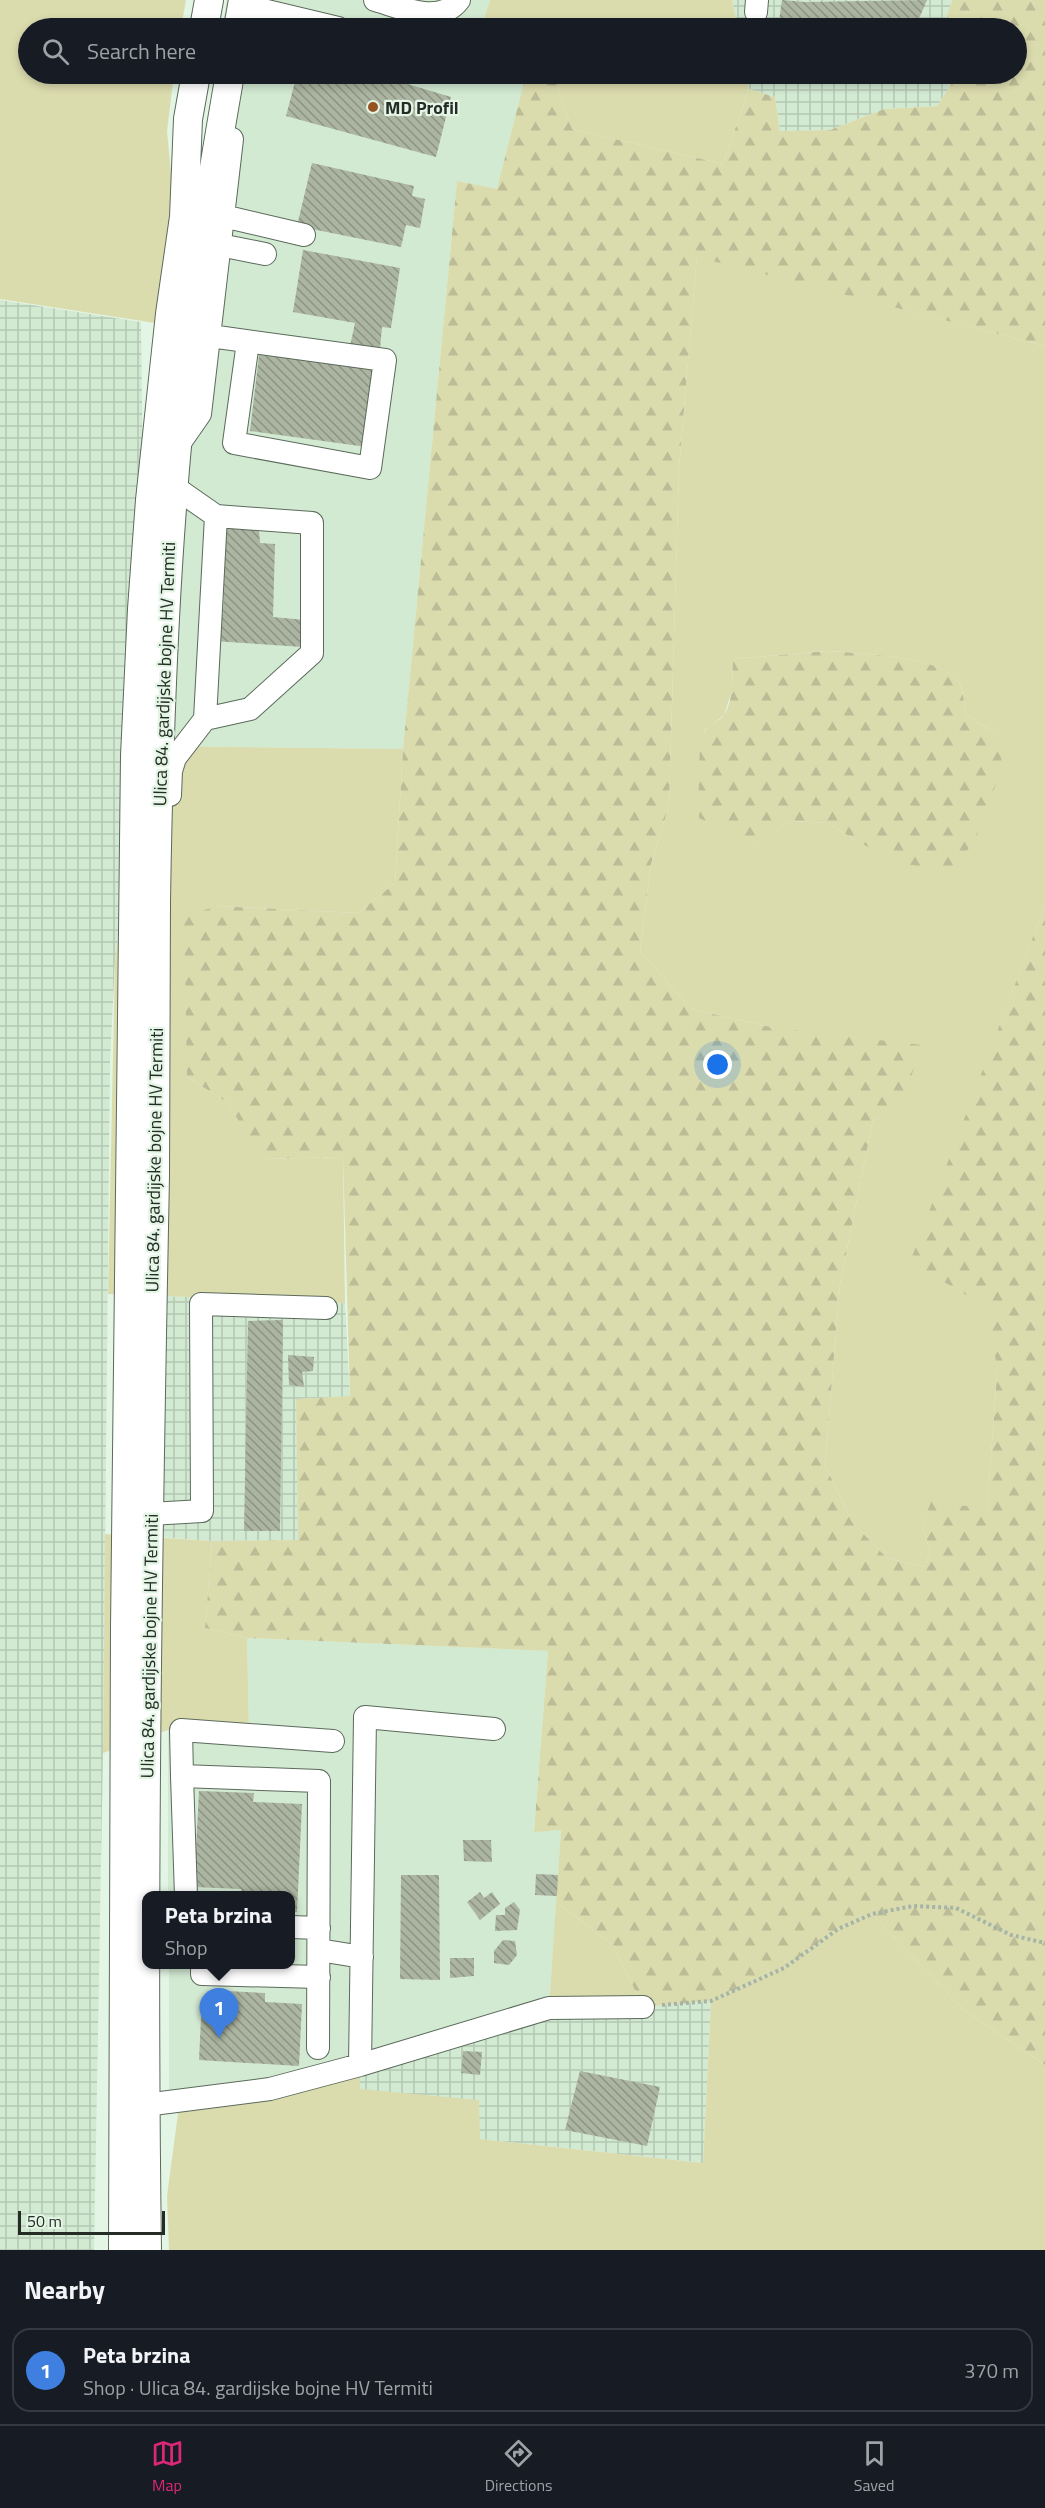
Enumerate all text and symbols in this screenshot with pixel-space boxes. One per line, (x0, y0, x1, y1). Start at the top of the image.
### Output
search box (18, 18, 1027, 84)
text: Search here (87, 34, 196, 68)
icon: search (39, 35, 72, 68)
place label: MD Profil (385, 94, 459, 121)
marker: MD Profil (366, 100, 380, 114)
street label: Ulica 84. gardijske bojne HV Termiti (146, 541, 182, 807)
street label: Ulica 84. gardijske bojne HV Termiti (138, 1027, 170, 1293)
your location (703, 1050, 732, 1079)
street label: Ulica 84. gardijske bojne HV Termiti (133, 1513, 165, 1779)
popup (142, 1891, 295, 1969)
text: Peta brzina (165, 1898, 272, 1932)
text: Shop (165, 1932, 207, 1963)
pin: 1 (200, 1988, 238, 2038)
scale bar (18, 2208, 165, 2236)
text: 50 m (27, 2209, 62, 2233)
text: Nearby (24, 2270, 105, 2309)
text: Peta brzina (83, 2338, 191, 2372)
text: 1 (40, 2355, 51, 2386)
text: 370 m (964, 2355, 1019, 2386)
text: Shop · Ulica 84. gardijske bojne HV Termiti (83, 2372, 433, 2403)
tab: Map (151, 2437, 184, 2497)
tab: Directions (485, 2437, 553, 2497)
tab: Saved (854, 2437, 894, 2497)

